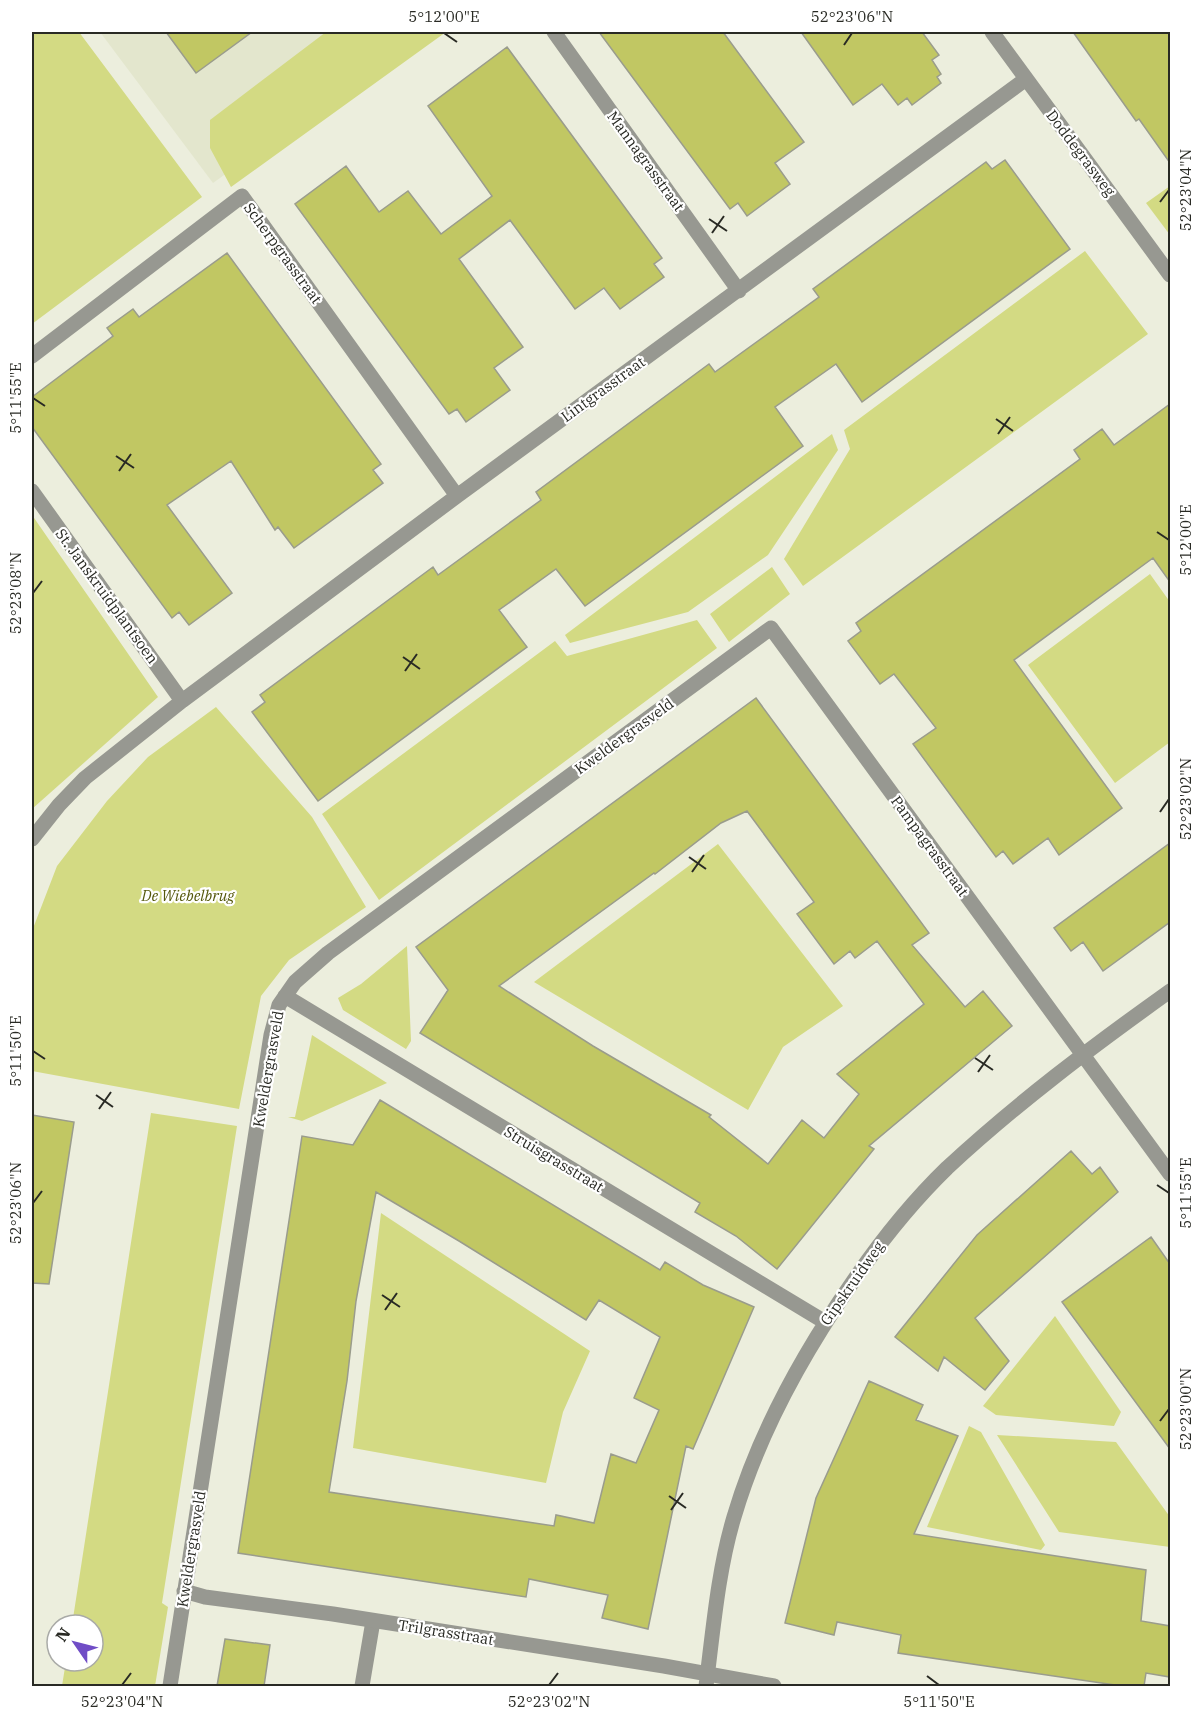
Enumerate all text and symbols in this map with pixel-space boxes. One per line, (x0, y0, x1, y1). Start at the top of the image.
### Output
text: 5°12'00"E (408, 7, 480, 26)
text: 52°23'06"N (811, 7, 893, 26)
street label: Doddegrasweg (1042, 106, 1120, 200)
street label: Mannagrasstraat (603, 107, 689, 215)
text: 52°23'04"N (1176, 149, 1195, 231)
street label: Scherpgrasstraat (240, 199, 326, 307)
street label: Lintgrasstraat (557, 352, 649, 426)
text: 5°11'55"E (6, 362, 25, 434)
text: 5°12'00"E (1176, 504, 1195, 576)
street label: St. Janskruidplantsoen (51, 525, 163, 668)
text: 52°23'08"N (6, 552, 25, 634)
street label: Kweldergrasveld (571, 694, 677, 778)
text: 52°23'02"N (1176, 758, 1195, 840)
street label: Pampagrasstraat (887, 792, 973, 900)
park label: De Wiebelbrug (141, 886, 235, 905)
street label: Kweldergrasveld (248, 1009, 288, 1129)
text: 5°11'50"E (6, 1015, 25, 1087)
street label: Struisgrasstraat (501, 1122, 607, 1196)
text: 5°11'55"E (1176, 1157, 1195, 1229)
text: 52°23'06"N (6, 1162, 25, 1244)
street label: Gipskruidweg (816, 1237, 888, 1329)
text: 52°23'00"N (1176, 1368, 1195, 1450)
street label: Kweldergrasveld (172, 1489, 210, 1609)
north arrow (45, 1613, 105, 1673)
street label: Trilgrasstraat (397, 1615, 495, 1649)
text: N (51, 1623, 75, 1645)
text: 52°23'04"N (81, 1692, 163, 1711)
text: 52°23'02"N (508, 1692, 590, 1711)
text: 5°11'50"E (903, 1692, 975, 1711)

